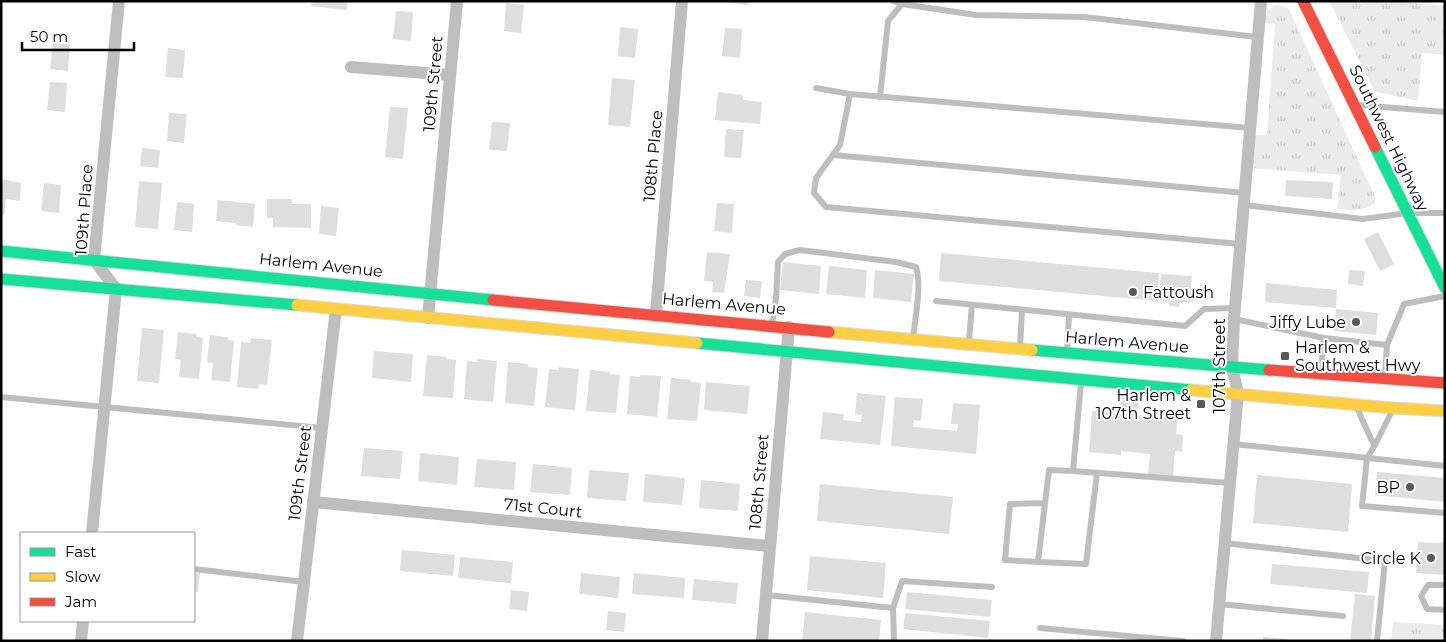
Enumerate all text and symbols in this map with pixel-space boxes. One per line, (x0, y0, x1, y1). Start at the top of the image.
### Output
scale bar (22, 20, 135, 52)
text: 50 m (30, 27, 68, 46)
street label: 109th Street (419, 35, 447, 133)
street label: Southwest Highway (1345, 62, 1433, 214)
street label: 108th Place (640, 109, 666, 203)
street label: 109th Place (71, 164, 97, 256)
street label: Harlem Avenue (258, 249, 384, 281)
place label: Fattoush (1143, 283, 1214, 302)
marker: Fattoush (1127, 286, 1139, 298)
street label: Harlem Avenue (661, 289, 787, 319)
place label: Jiffy Lube (1269, 313, 1346, 332)
marker: Jiffy Lube (1350, 316, 1362, 328)
street label: 107th Street (1210, 318, 1229, 414)
street label: Harlem Avenue (1064, 327, 1190, 357)
place label: Harlem & Southwest Hwy (1295, 338, 1421, 375)
marker: Harlem & Southwest Hwy (1279, 350, 1291, 362)
place label: Harlem & 107th Street (1096, 386, 1191, 423)
marker: Harlem & 107th Street (1195, 398, 1207, 410)
street label: 109th Street (285, 424, 315, 522)
street label: 108th Street (745, 433, 773, 531)
place label: BP (1376, 478, 1400, 497)
marker: BP (1404, 481, 1416, 493)
street label: 71st Court (503, 494, 584, 522)
legend (20, 532, 195, 622)
text: Fast (65, 542, 96, 561)
place label: Circle K (1361, 549, 1422, 568)
marker: Circle K (1425, 552, 1437, 564)
text: Slow (65, 567, 101, 586)
text: Jam (64, 592, 97, 611)

